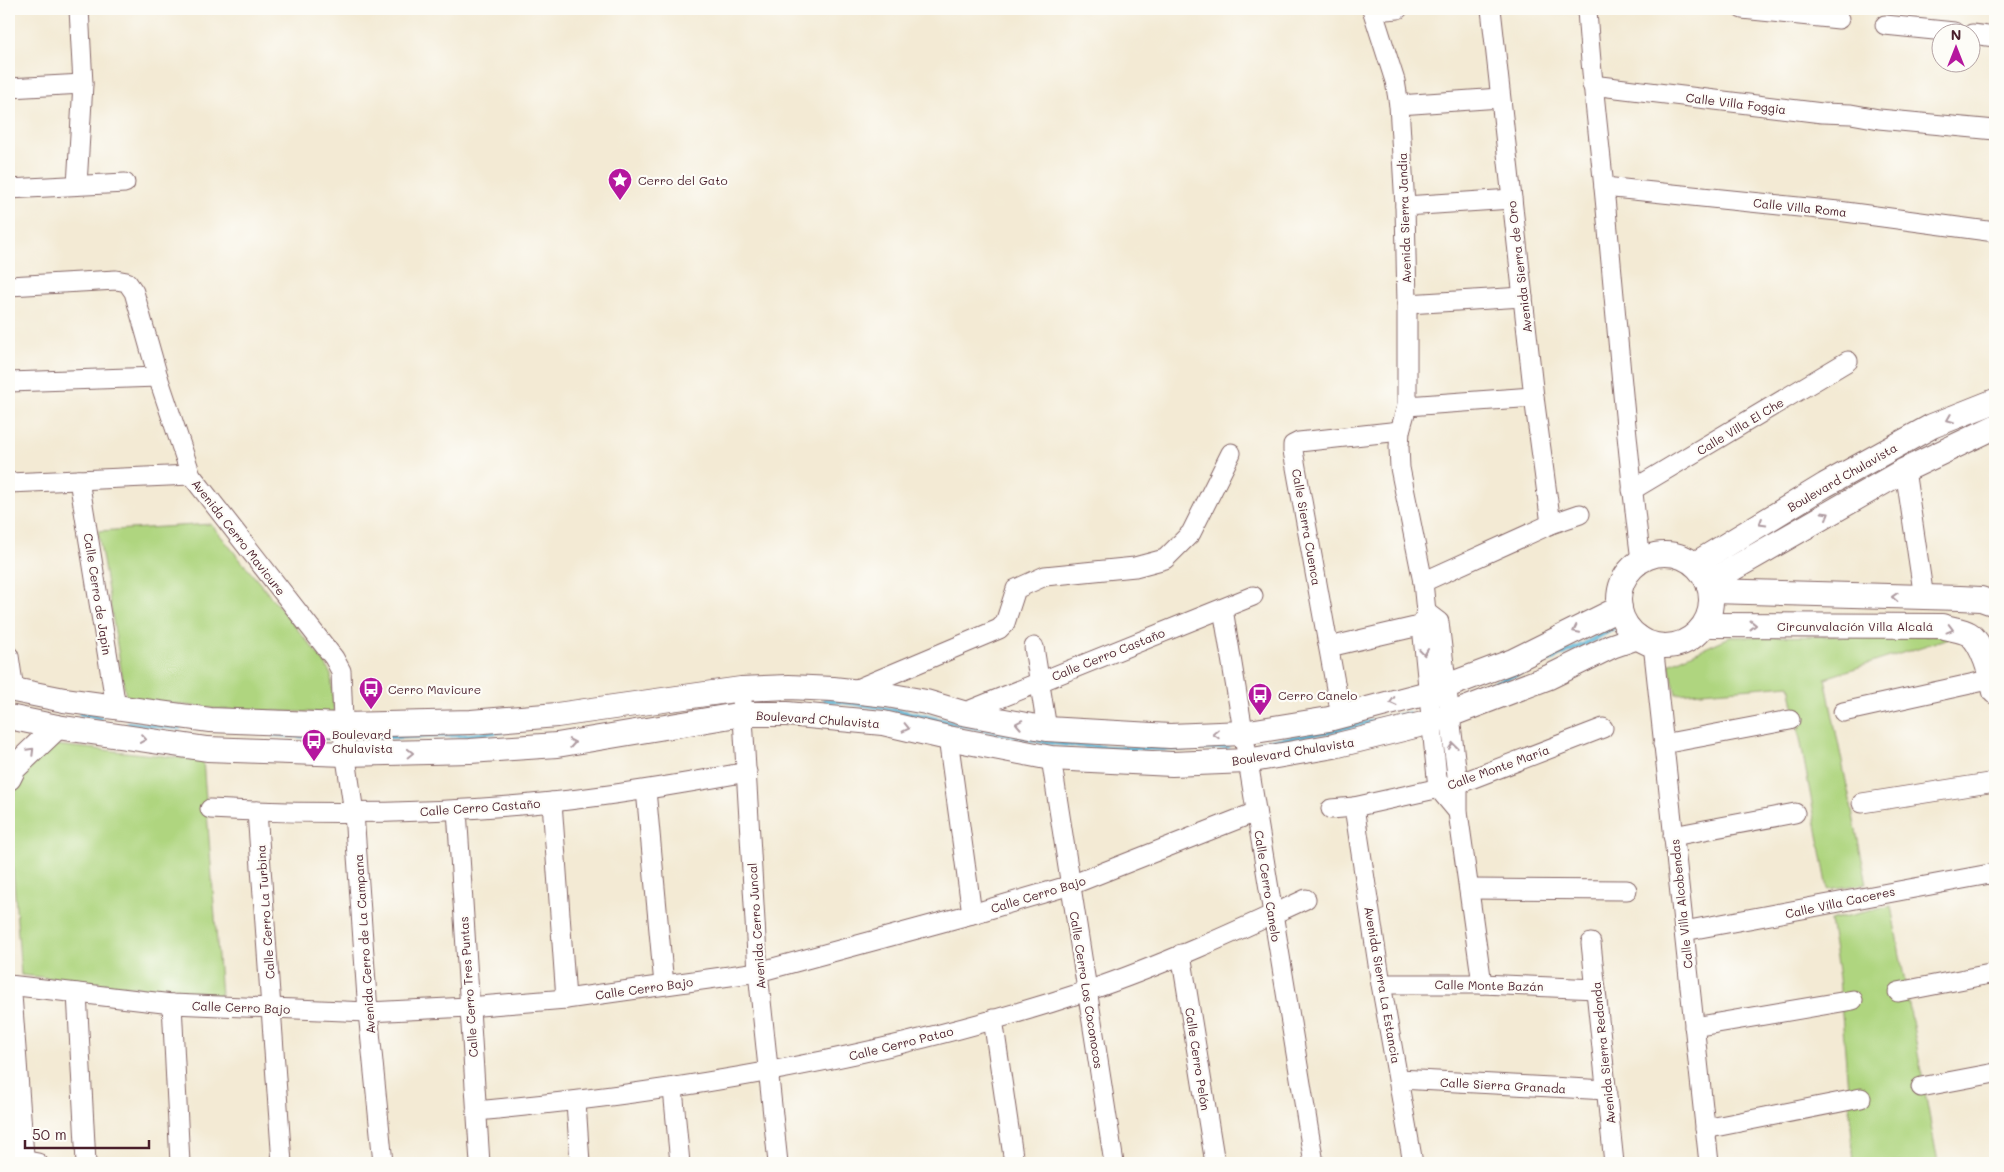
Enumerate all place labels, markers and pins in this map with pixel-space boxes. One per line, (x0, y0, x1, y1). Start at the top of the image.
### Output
place icon: Cerro del Gato (607, 167, 633, 201)
place label: Cerro del Gato (638, 172, 728, 188)
bus stop icon: Cerro Mavicure (358, 676, 384, 710)
place label: Cerro Mavicure (388, 681, 481, 697)
bus stop icon: Cerro Canelo (1247, 682, 1273, 716)
place label: Cerro Canelo (1278, 687, 1357, 703)
place label: Boulevard Chulavista (332, 726, 393, 756)
bus stop icon: Boulevard Chulavista (301, 728, 327, 762)

